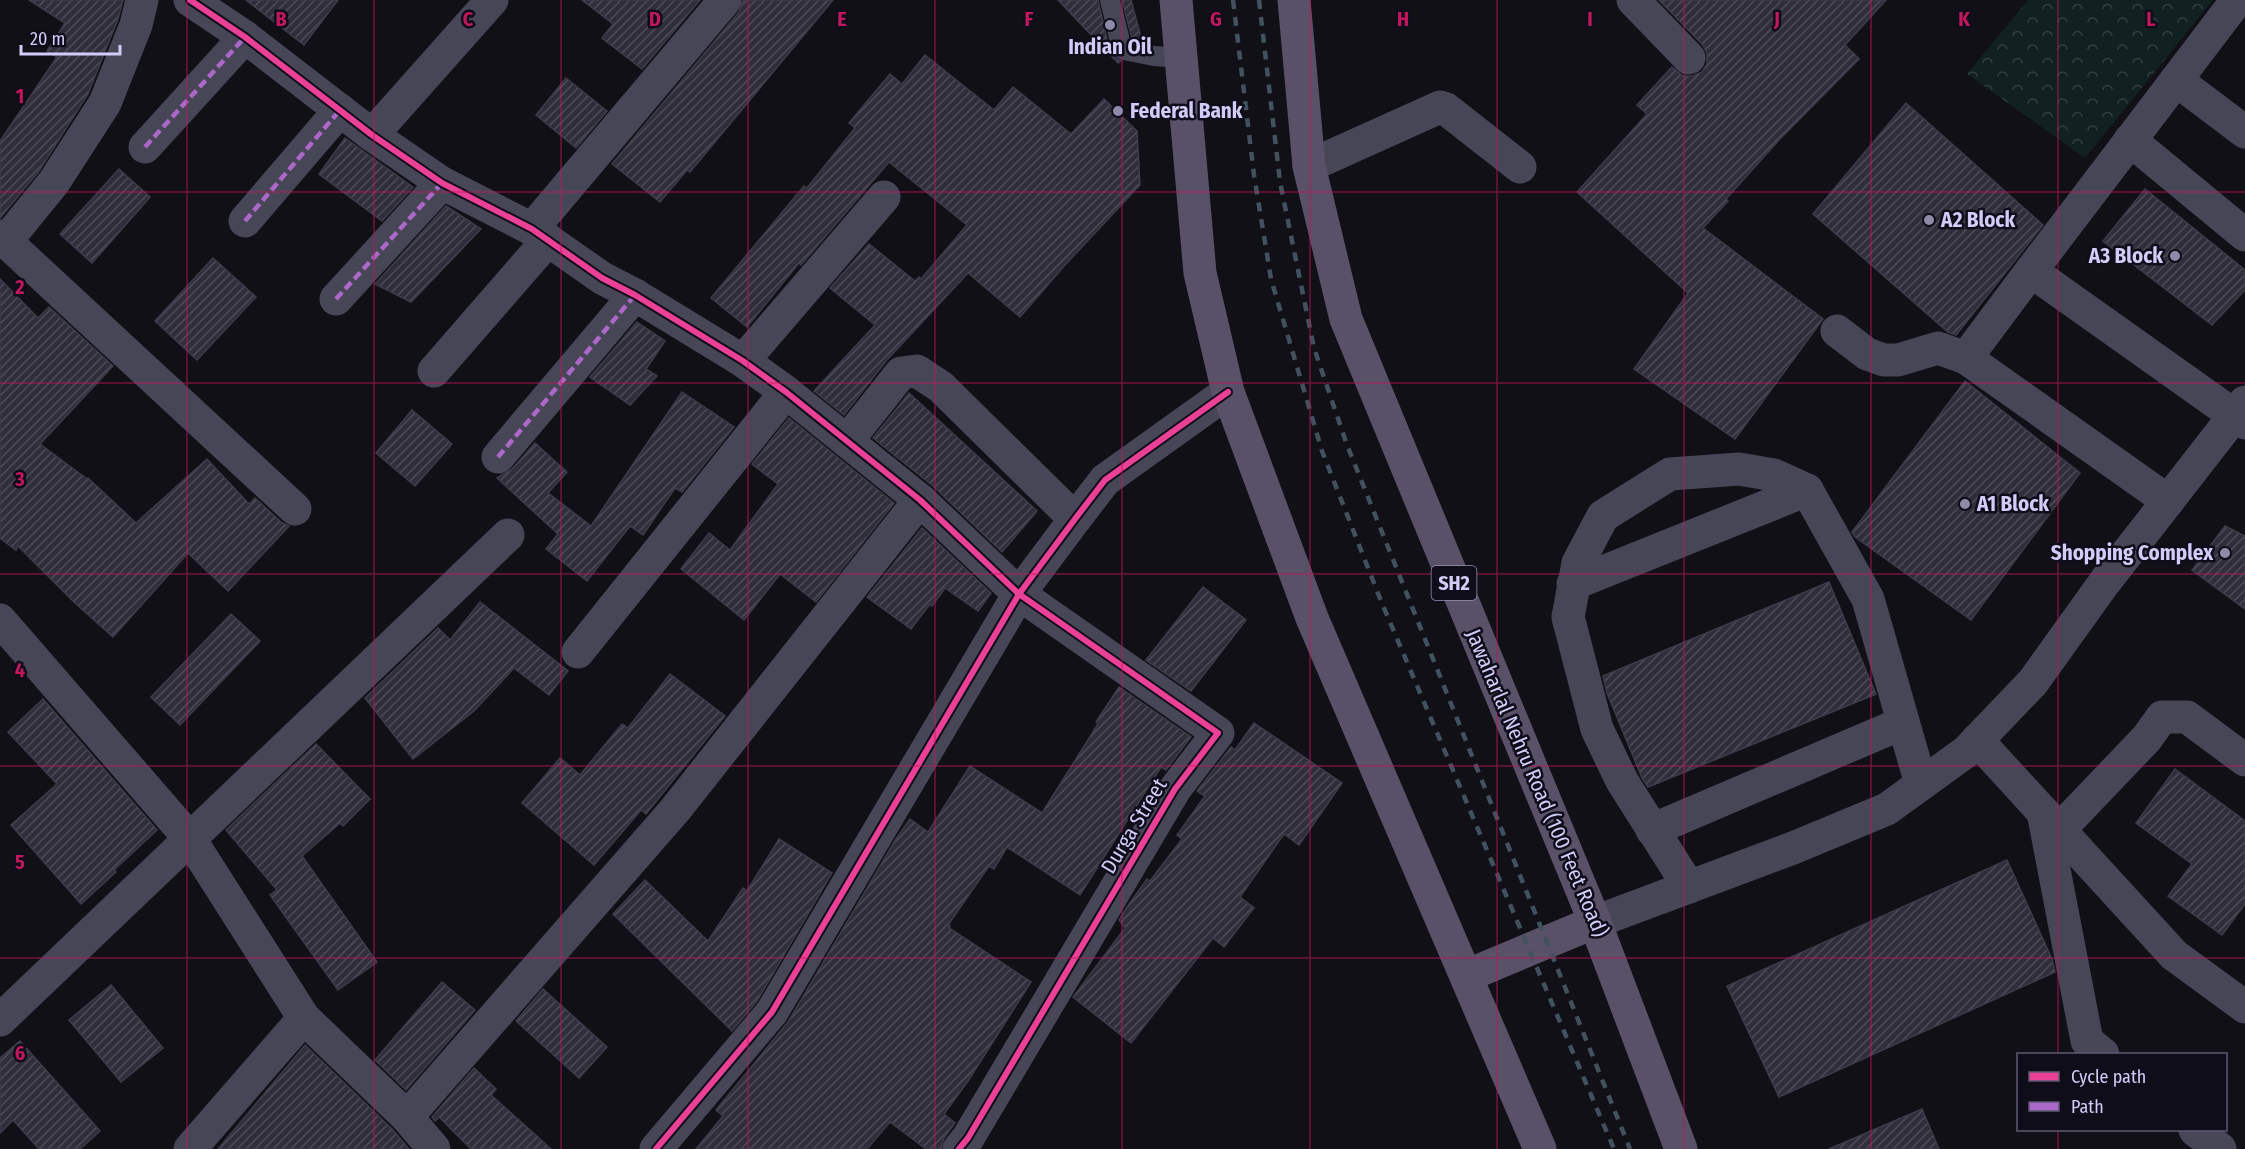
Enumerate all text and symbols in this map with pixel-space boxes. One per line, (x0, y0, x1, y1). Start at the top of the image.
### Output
text: B (275, 7, 287, 31)
text: C (463, 7, 474, 31)
text: D (649, 7, 661, 31)
text: E (837, 7, 847, 31)
text: F (1025, 7, 1034, 31)
text: G (1210, 7, 1222, 31)
text: H (1397, 7, 1409, 31)
text: I (1587, 7, 1593, 31)
text: J (1773, 7, 1780, 31)
text: K (1958, 7, 1970, 31)
text: L (2146, 7, 2156, 31)
scale bar (21, 18, 120, 56)
marker: Indian Oil (1103, 18, 1117, 32)
text: 20 m (30, 28, 65, 50)
place label: Indian Oil (1068, 34, 1152, 60)
text: 1 (16, 84, 24, 108)
place label: Federal Bank (1130, 98, 1243, 124)
marker: Federal Bank (1111, 104, 1125, 118)
place label: A2 Block (1940, 207, 2016, 233)
marker: A2 Block (1922, 213, 1936, 227)
place label: A3 Block (2088, 243, 2163, 269)
marker: A3 Block (2168, 249, 2182, 263)
text: 2 (14, 275, 25, 299)
text: 3 (14, 467, 25, 491)
place label: A1 Block (1976, 491, 2049, 517)
marker: A1 Block (1958, 497, 1972, 511)
place label: Shopping Complex (2051, 540, 2214, 566)
marker: Shopping Complex (2218, 546, 2232, 560)
road number: SH2 (1432, 566, 1476, 600)
street label: Jawaharlal Nehru Road (100 Feet Road) (1460, 625, 1614, 941)
text: 4 (15, 658, 25, 682)
street label: Durga Street (1095, 774, 1173, 878)
text: 5 (15, 850, 25, 874)
text: 6 (15, 1041, 25, 1065)
legend (2017, 1053, 2227, 1131)
text: Cycle path (2071, 1066, 2146, 1088)
text: Path (2071, 1096, 2104, 1118)

